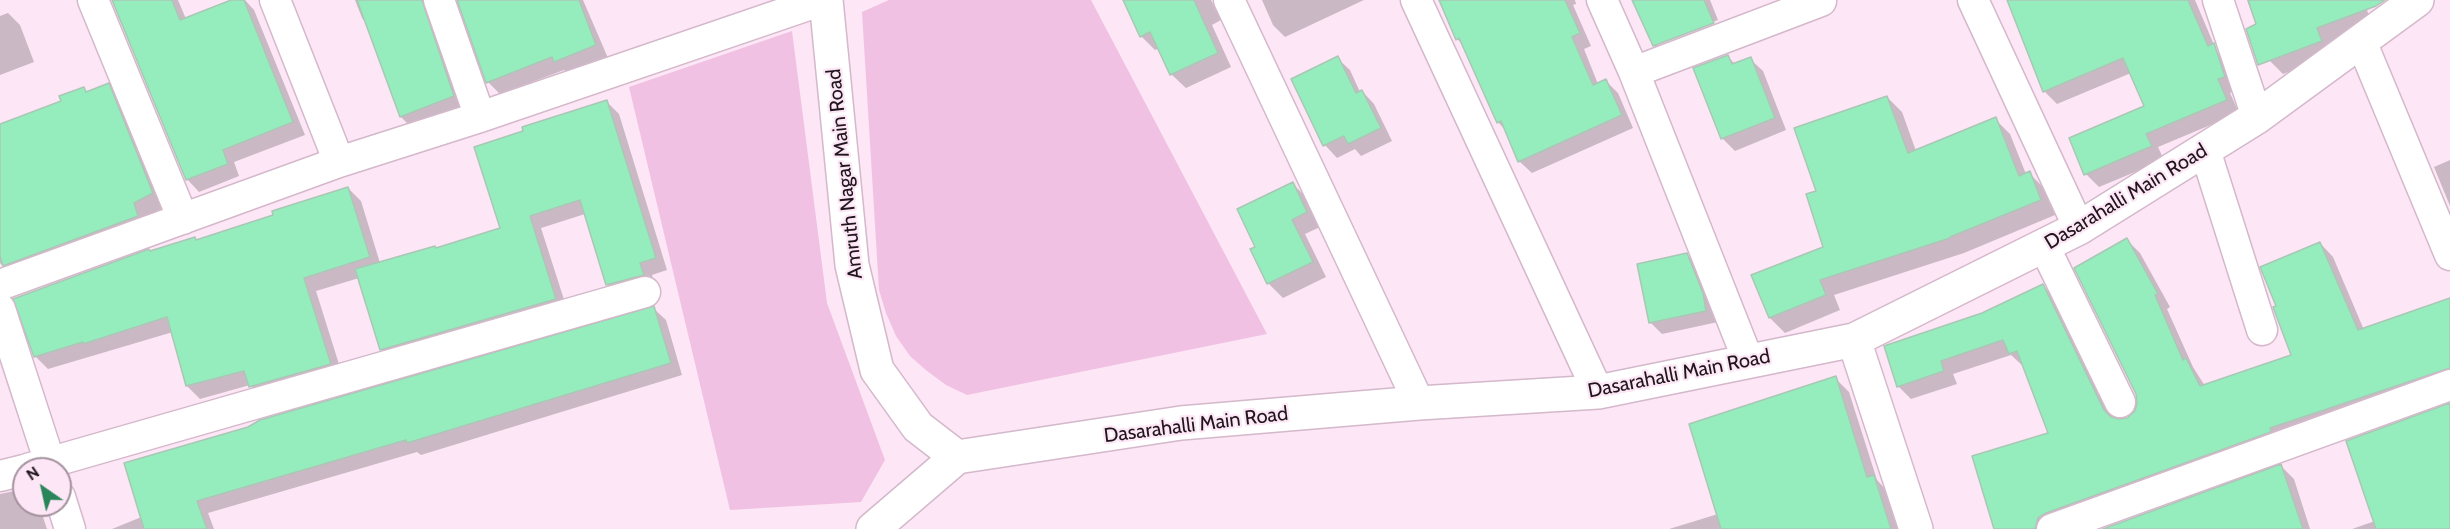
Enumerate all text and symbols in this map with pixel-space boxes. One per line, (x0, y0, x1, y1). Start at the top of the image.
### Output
street label: Amruth Nagar Main Road (822, 68, 868, 280)
street label: Dasarahalli Main Road (2040, 139, 2212, 255)
street label: Dasarahalli Main Road (1586, 345, 1772, 403)
street label: Dasarahalli Main Road (1103, 402, 1289, 448)
north arrow (12, 457, 72, 517)
text: N (23, 462, 43, 484)

